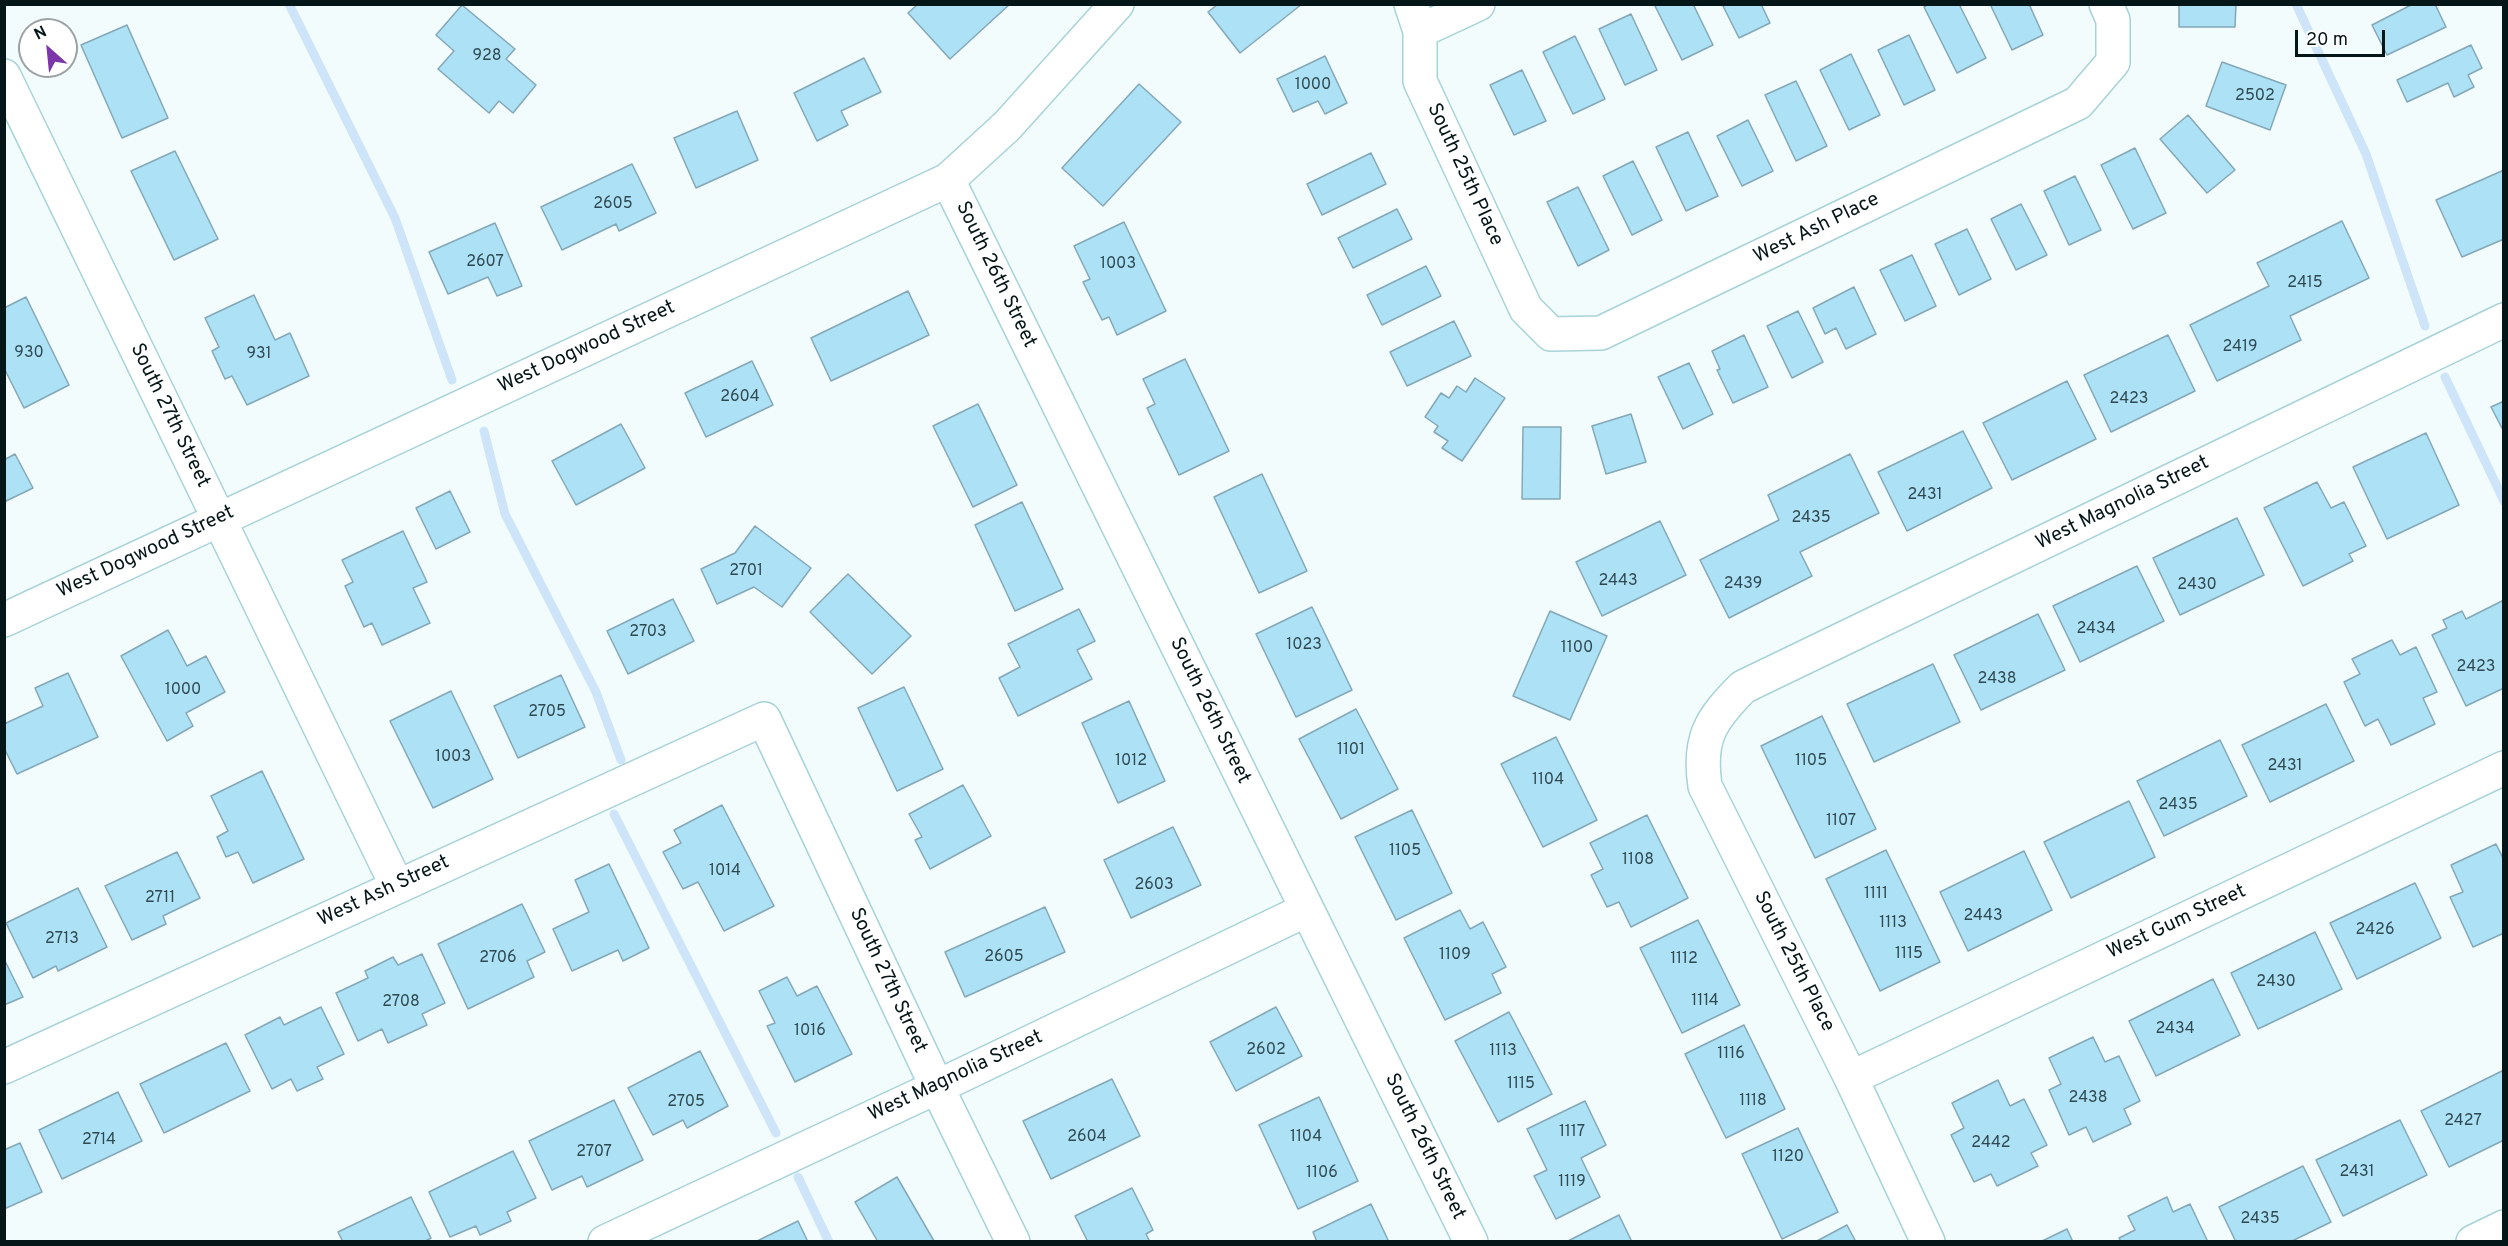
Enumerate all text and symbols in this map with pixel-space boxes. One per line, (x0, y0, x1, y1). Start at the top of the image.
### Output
north arrow (18, 18, 78, 78)
scale bar (2298, 18, 2388, 56)
text: N (31, 22, 50, 45)
text: 20 m (2306, 29, 2348, 52)
house number: 928 (472, 47, 502, 67)
house number: 1000 (1295, 76, 1331, 96)
house number: 2502 (2235, 87, 2275, 107)
street label: South 25th Place (1420, 100, 1508, 250)
street label: West Ash Place (1750, 188, 1884, 270)
house number: 2605 (593, 195, 633, 215)
street label: South 26th Street (949, 198, 1041, 352)
house number: 2607 (466, 253, 504, 273)
house number: 1003 (1100, 255, 1136, 275)
house number: 2415 (2287, 274, 2323, 294)
street label: West Dogwood Street (495, 296, 679, 400)
house number: 2419 (2222, 338, 2258, 358)
street label: South 27th Street (124, 340, 214, 492)
house number: 930 (14, 344, 44, 364)
house number: 931 (246, 345, 272, 365)
house number: 2604 (720, 388, 760, 408)
house number: 2423 (2110, 390, 2148, 410)
street label: West Magnolia Street (2033, 452, 2213, 556)
house number: 2431 (1907, 486, 1943, 506)
street label: West Dogwood Street (54, 501, 238, 605)
house number: 2435 (1791, 509, 1831, 529)
house number: 2701 (729, 562, 763, 582)
house number: 2443 (1598, 572, 1638, 592)
house number: 2439 (1724, 575, 1762, 595)
house number: 2430 (2177, 576, 2217, 596)
house number: 2434 (2076, 620, 2116, 640)
house number: 2703 (629, 623, 667, 643)
street label: South 26th Street (1163, 634, 1255, 788)
house number: 1023 (1286, 636, 1322, 656)
house number: 1100 (1561, 639, 1593, 659)
house number: 2423 (2457, 658, 2495, 678)
house number: 2438 (1978, 670, 2016, 690)
house number: 1000 (165, 681, 201, 701)
house number: 2705 (528, 703, 566, 723)
house number: 1101 (1337, 741, 1365, 761)
house number: 1003 (435, 748, 471, 768)
house number: 1012 (1115, 752, 1147, 772)
house number: 1105 (1795, 752, 1827, 772)
house number: 2431 (2267, 757, 2303, 777)
house number: 1104 (1532, 771, 1564, 791)
house number: 2435 (2158, 796, 2198, 816)
house number: 1107 (1826, 812, 1856, 832)
house number: 1105 (1389, 842, 1421, 862)
street label: West Ash Street (314, 851, 454, 933)
house number: 1108 (1622, 851, 1654, 871)
house number: 1014 (709, 862, 741, 882)
house number: 2603 (1134, 876, 1174, 896)
street label: West Gum Street (2104, 880, 2250, 966)
house number: 1111 (1864, 885, 1888, 905)
street label: South 25th Place (1747, 888, 1839, 1036)
house number: 2711 (145, 889, 175, 909)
street label: South 27th Street (843, 905, 931, 1057)
house number: 2443 (1963, 907, 2003, 927)
house number: 1113 (1879, 914, 1907, 934)
house number: 2426 (2356, 921, 2394, 941)
house number: 2713 (45, 930, 79, 950)
house number: 1115 (1895, 945, 1923, 965)
house number: 1109 (1439, 946, 1471, 966)
house number: 2605 (984, 948, 1024, 968)
house number: 2706 (479, 949, 517, 969)
house number: 1112 (1670, 950, 1698, 970)
house number: 2430 (2256, 973, 2296, 993)
house number: 1114 (1691, 992, 1719, 1012)
house number: 2708 (382, 993, 420, 1013)
house number: 2434 (2155, 1020, 2195, 1040)
house number: 1016 (794, 1022, 826, 1042)
street label: West Magnolia Street (865, 1026, 1047, 1128)
house number: 2602 (1246, 1041, 1286, 1061)
house number: 1113 (1489, 1042, 1517, 1062)
house number: 1116 (1717, 1045, 1745, 1065)
street label: South 26th Street (1378, 1070, 1470, 1224)
house number: 1115 (1507, 1075, 1535, 1095)
house number: 2438 (2069, 1089, 2107, 1109)
house number: 1118 (1739, 1092, 1767, 1112)
house number: 2705 (667, 1093, 705, 1113)
house number: 2427 (2444, 1112, 2482, 1132)
house number: 1117 (1559, 1123, 1585, 1143)
house number: 2604 (1067, 1128, 1107, 1148)
house number: 1104 (1290, 1128, 1322, 1148)
house number: 2714 (82, 1131, 116, 1151)
house number: 2442 (1971, 1134, 2011, 1154)
house number: 2707 (576, 1143, 612, 1163)
house number: 1120 (1772, 1148, 1804, 1168)
house number: 2431 (2339, 1163, 2375, 1183)
house number: 1106 (1306, 1164, 1338, 1184)
house number: 1119 (1558, 1173, 1586, 1193)
house number: 2435 (2240, 1210, 2280, 1230)

